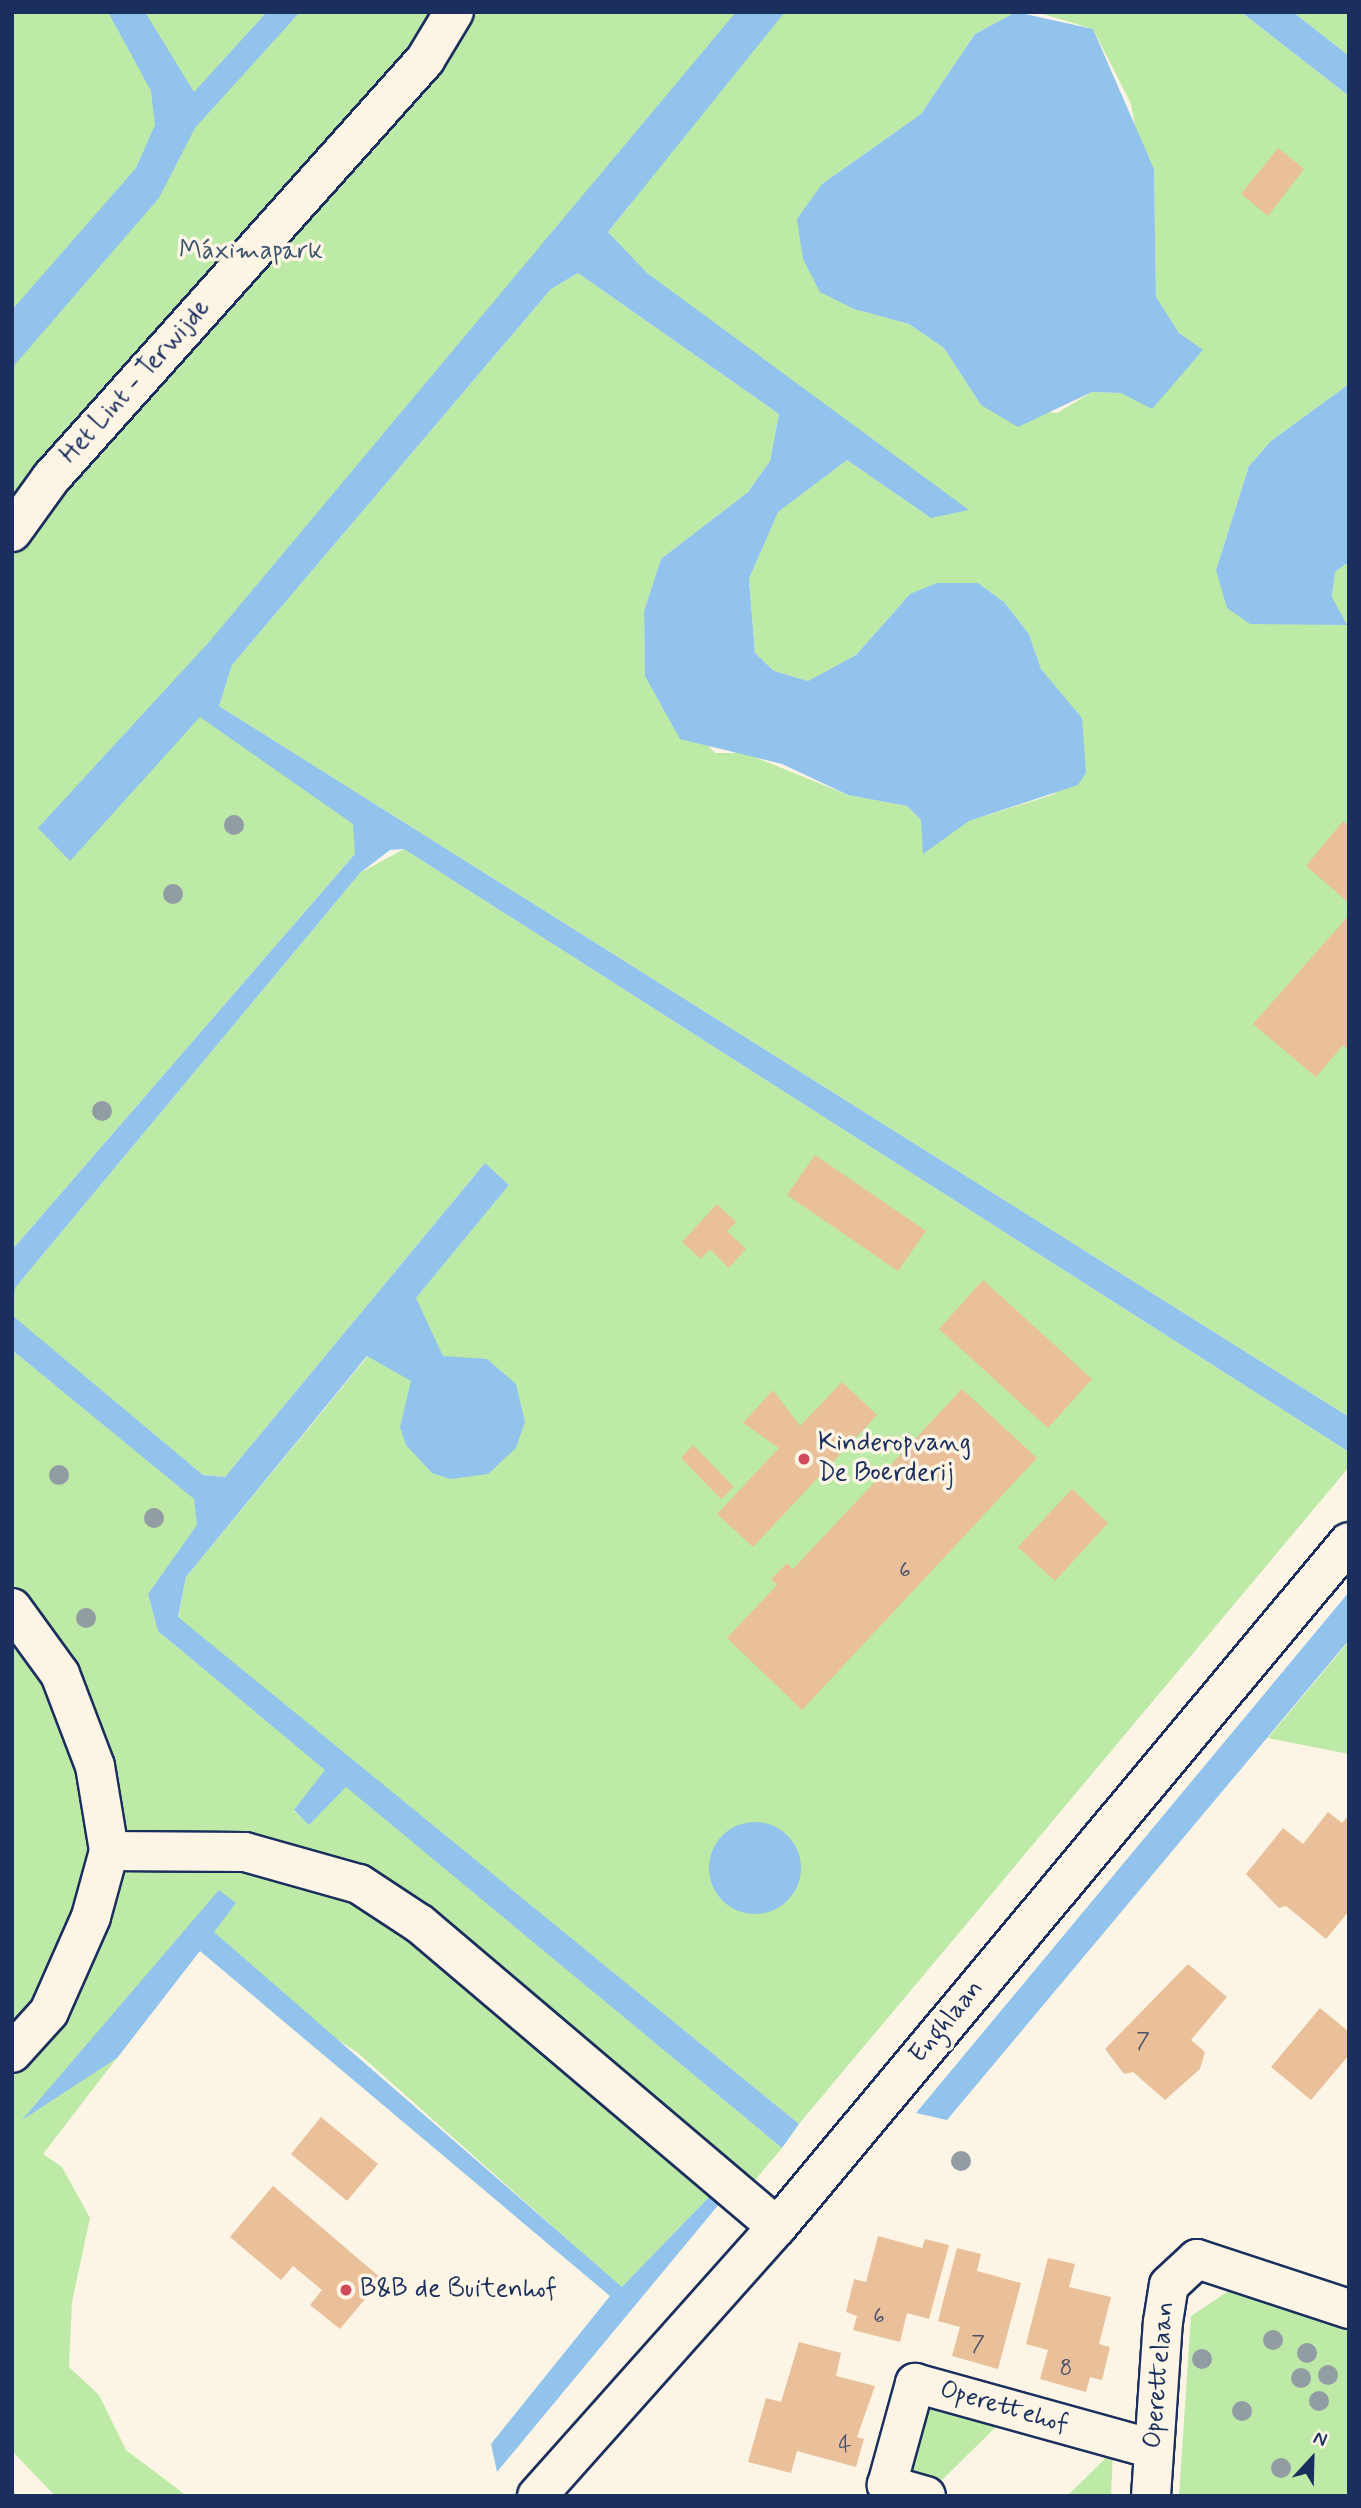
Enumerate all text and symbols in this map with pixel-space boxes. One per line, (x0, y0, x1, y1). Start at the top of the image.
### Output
park label: Máximapark (179, 236, 323, 268)
street label: Het Lint - Terwijde (53, 292, 219, 472)
place label: Kinderopvang De Boerderij (818, 1428, 971, 1490)
marker: Kinderopvang De Boerderij (796, 1451, 812, 1467)
house number: 6 (899, 1557, 911, 1585)
street label: Enghlaan (903, 1974, 991, 2070)
house number: 7 (1136, 2028, 1150, 2056)
place label: B&B de Buitenhof (360, 2274, 557, 2306)
marker: B&B de Buitenhof (338, 2282, 354, 2298)
street label: Operettelaan (1138, 2300, 1182, 2450)
house number: 6 (873, 2303, 885, 2331)
house number: 7 (971, 2331, 985, 2359)
house number: 8 (1060, 2355, 1072, 2383)
street label: Operettehof (936, 2375, 1072, 2441)
north arrow (1277, 2424, 1347, 2494)
text: N (1310, 2425, 1331, 2453)
house number: 4 (838, 2431, 852, 2459)

